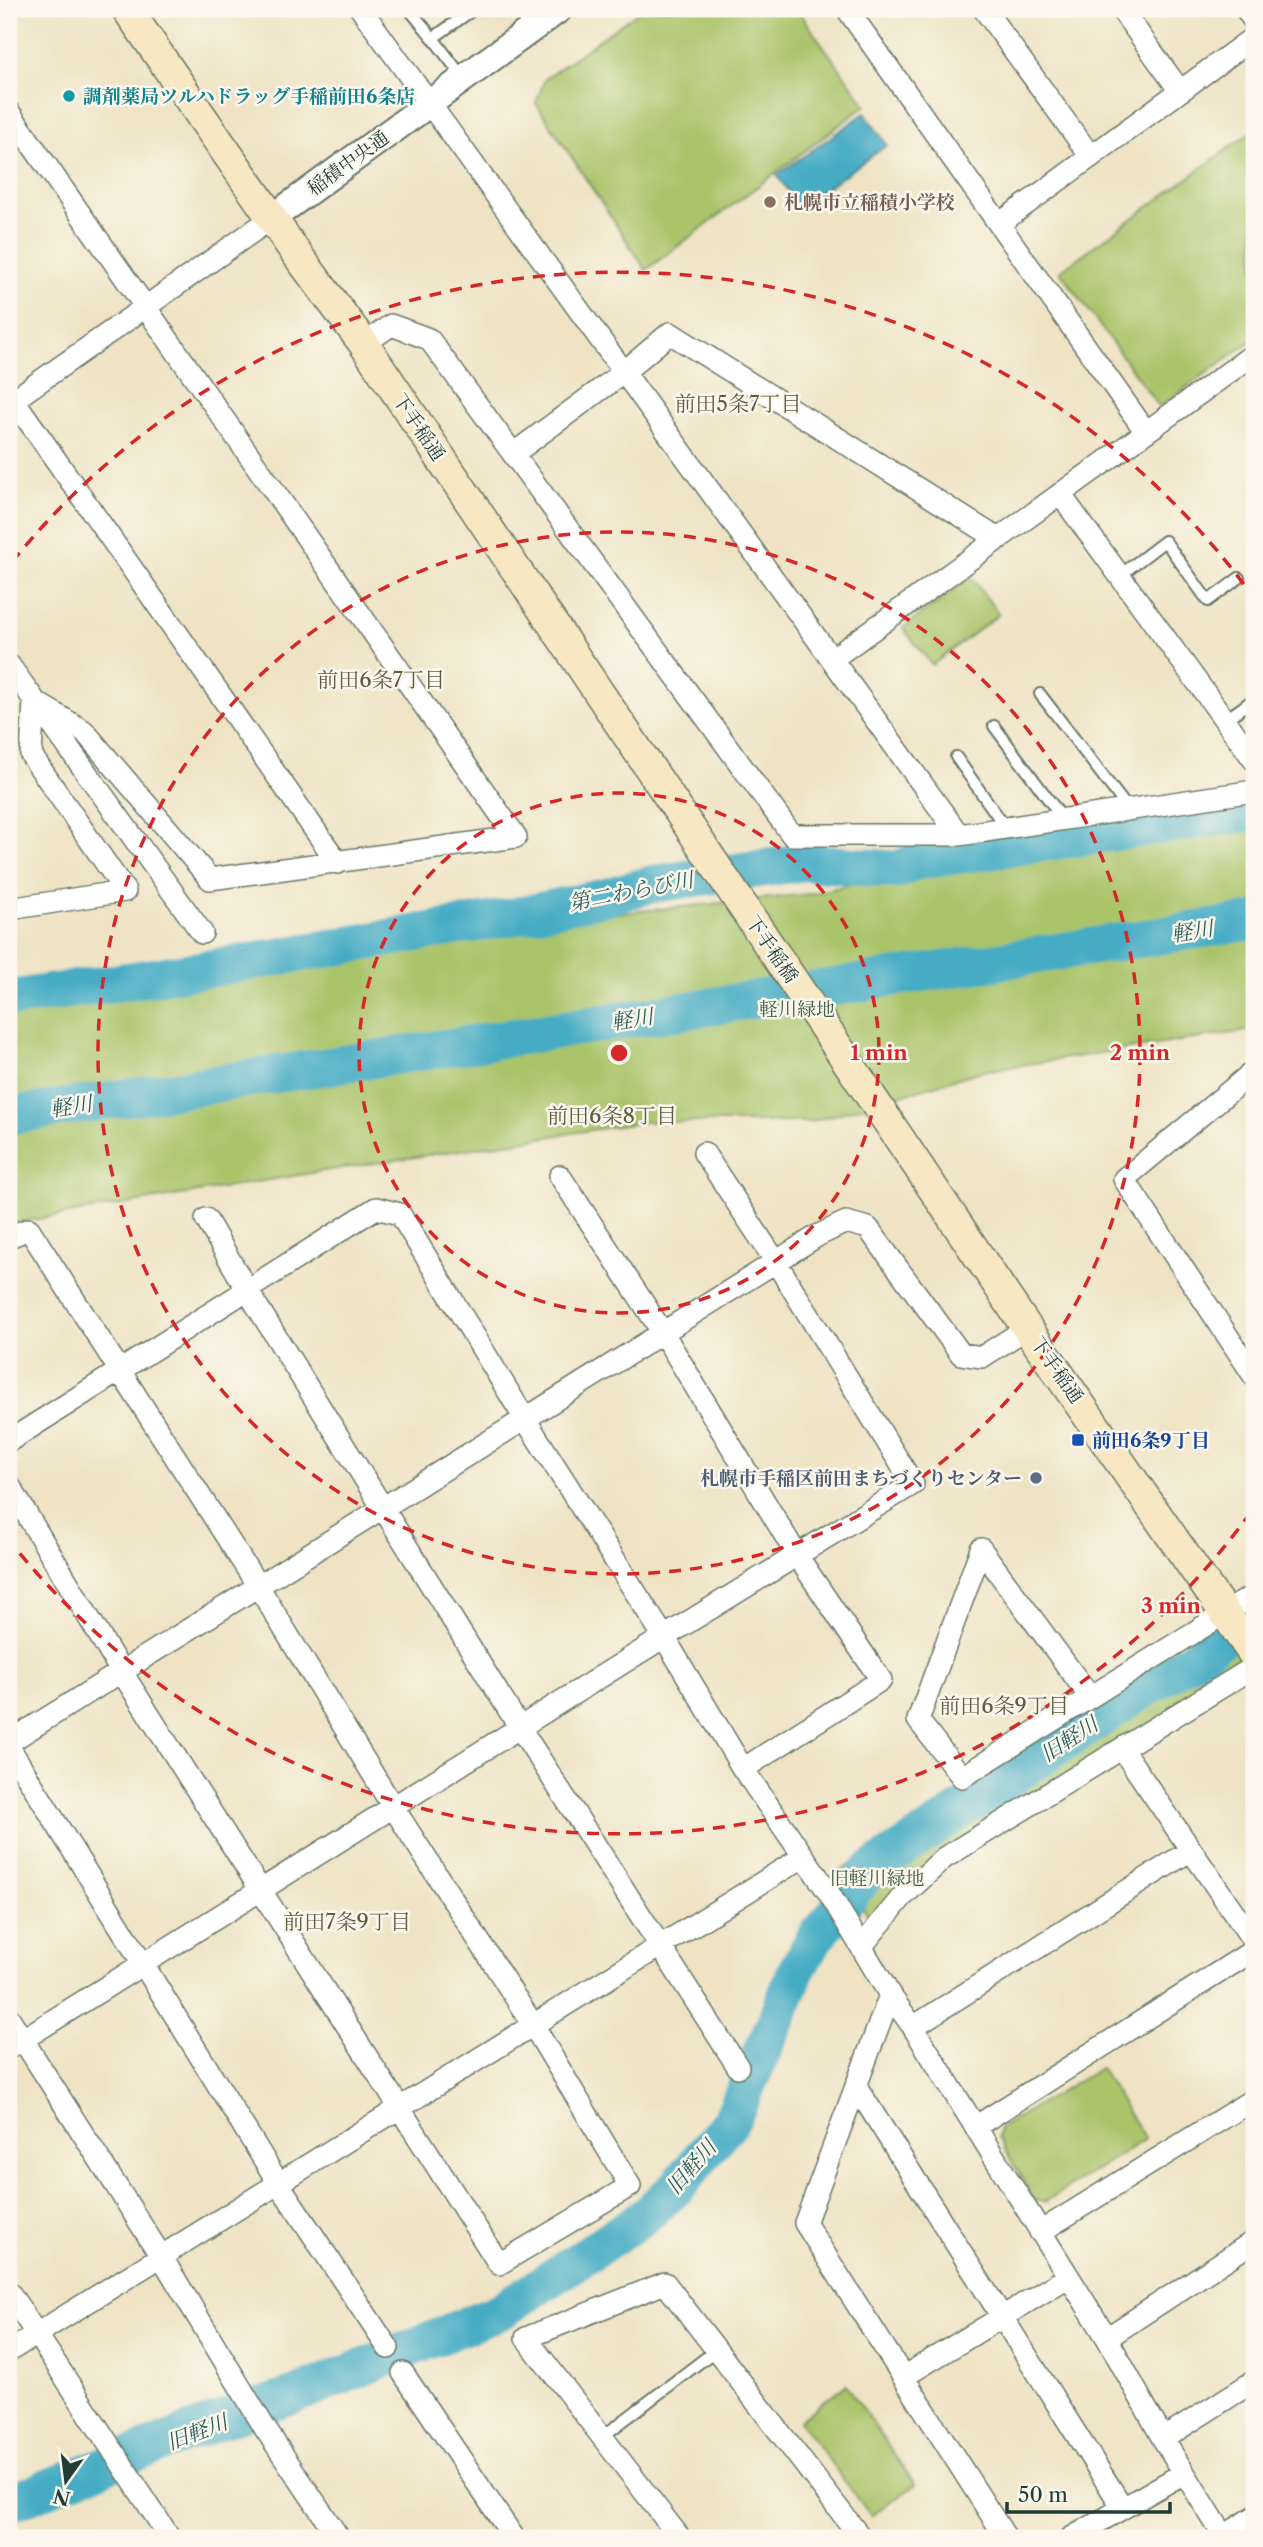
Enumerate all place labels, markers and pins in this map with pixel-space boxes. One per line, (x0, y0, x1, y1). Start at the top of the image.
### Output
place label: 調剤薬局ツルハドラッグ手稲前田6条店 (83, 85, 415, 108)
marker: 調剤薬局ツルハドラッグ手稲前田6条店 (61, 88, 77, 104)
place label: 札幌市立稲積小学校 (784, 191, 955, 214)
marker: 札幌市立稲積小学校 (762, 194, 778, 210)
centre of rings (607, 1041, 631, 1065)
place label: 前田6条9丁目 (1092, 1429, 1210, 1452)
marker: 前田6条9丁目 (1070, 1432, 1086, 1448)
place label: 札幌市手稲区前田まちづくりセンター (700, 1467, 1022, 1490)
marker: 札幌市手稲区前田まちづくりセンター (1028, 1470, 1044, 1486)

